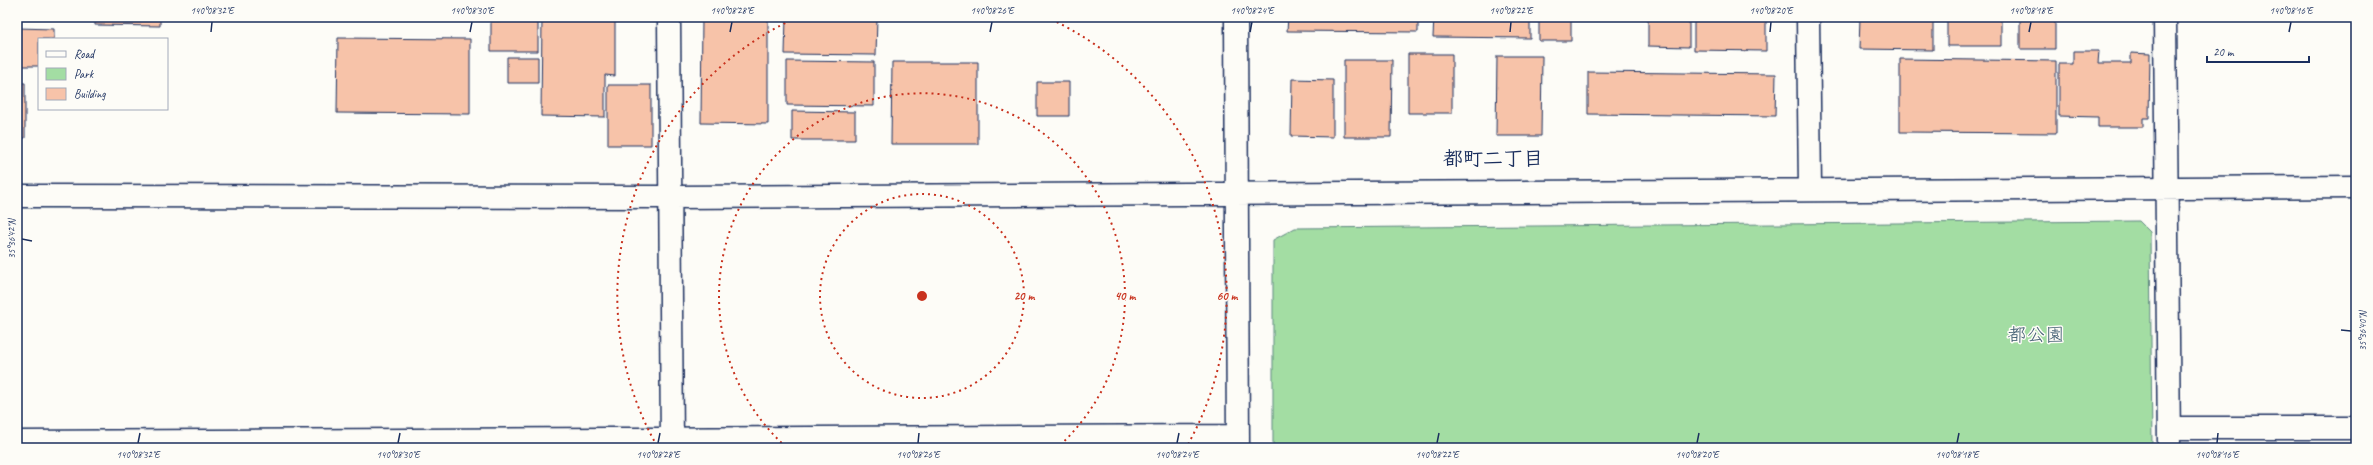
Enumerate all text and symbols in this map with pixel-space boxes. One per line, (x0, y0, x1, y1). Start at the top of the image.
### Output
text: 140°08'32"E (190, 4, 235, 17)
text: 140°08'30"E (450, 4, 495, 17)
text: 140°08'28"E (710, 4, 755, 17)
text: 140°08'26"E (970, 4, 1015, 17)
text: 140°08'24"E (1230, 4, 1275, 17)
text: 140°08'22"E (1489, 4, 1534, 17)
text: 140°08'20"E (1749, 4, 1794, 17)
text: 140°08'18"E (2009, 4, 2054, 17)
text: 140°08'16"E (2269, 4, 2314, 17)
legend (38, 38, 168, 110)
scale bar (2207, 38, 2309, 64)
text: 20 m (2213, 44, 2235, 60)
text: Road (74, 46, 96, 62)
text: Park (74, 66, 95, 82)
text: Building (74, 86, 106, 102)
district label: 都町二丁目 (1443, 146, 1543, 171)
text: 35°36'42"N (5, 217, 18, 259)
text: 20 m (1014, 288, 1035, 304)
text: 40 m (1115, 288, 1136, 304)
text: 60 m (1217, 288, 1239, 304)
centre of rings (915, 289, 929, 303)
text: 35°36'40"N (2356, 309, 2369, 351)
park label: 都公園 (2007, 323, 2065, 347)
text: 140°08'32"E (116, 448, 161, 461)
text: 140°08'30"E (376, 448, 421, 461)
text: 140°08'28"E (636, 448, 681, 461)
text: 140°08'26"E (896, 448, 941, 461)
text: 140°08'24"E (1155, 448, 1200, 461)
text: 140°08'22"E (1415, 448, 1460, 461)
text: 140°08'20"E (1675, 448, 1720, 461)
text: 140°08'18"E (1935, 448, 1980, 461)
text: 140°08'16"E (2195, 448, 2240, 461)

